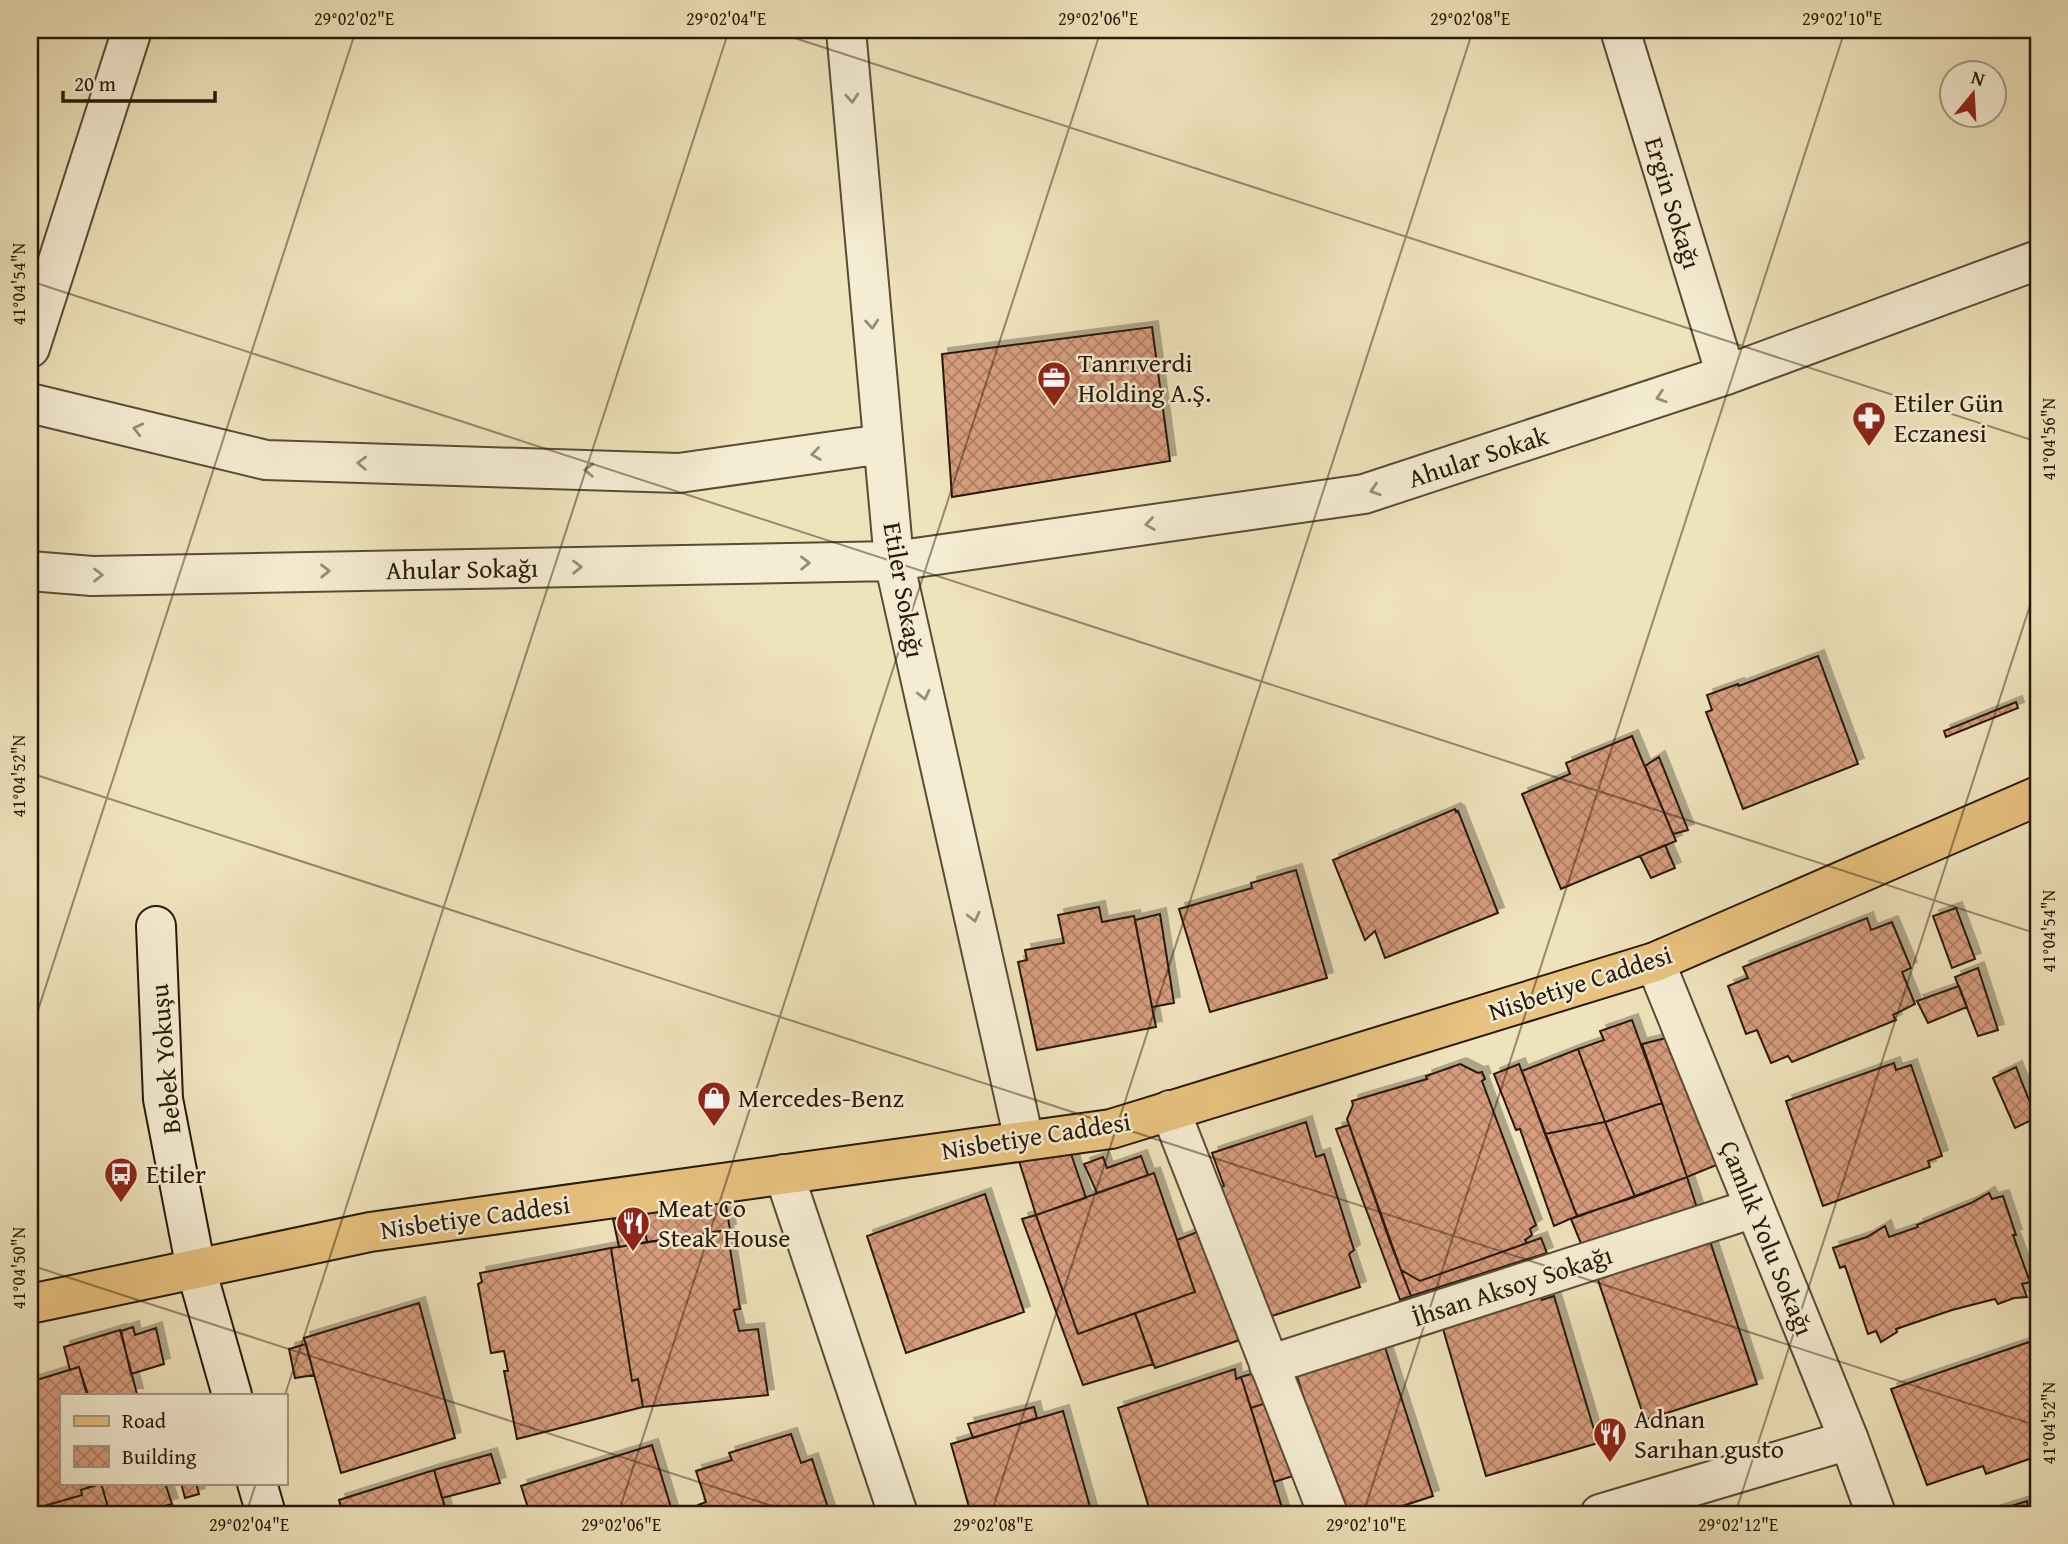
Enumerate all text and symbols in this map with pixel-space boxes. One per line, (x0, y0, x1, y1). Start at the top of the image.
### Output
text: 29°02'02"E (314, 5, 394, 32)
text: 29°02'04"E (686, 5, 766, 32)
text: 29°02'06"E (1058, 5, 1138, 32)
text: 29°02'08"E (1430, 5, 1510, 32)
text: 29°02'10"E (1802, 5, 1882, 32)
scale bar (63, 60, 215, 104)
north arrow (1938, 60, 2008, 130)
text: N (1968, 63, 1989, 93)
text: 20 m (74, 68, 116, 99)
one-way arrow (844, 93, 859, 104)
street label: Ergin Sokağı (1635, 132, 1712, 274)
text: 41°04'54"N (5, 242, 32, 325)
one-way arrow (864, 319, 879, 330)
place label: Tanrıverdi Holding A.Ş. (1078, 343, 1211, 412)
office icon: Tanrıverdi Holding A.Ş. (1035, 359, 1073, 408)
place label: Etiler Gün Eczanesi (1894, 383, 2004, 452)
one-way arrow (1656, 388, 1668, 403)
text: 41°04'56"N (2035, 397, 2062, 480)
pharmacy icon: Etiler Gün Eczanesi (1850, 399, 1888, 448)
street label: Ahular Sokak (1403, 415, 1554, 497)
one-way arrow (132, 423, 144, 437)
one-way arrow (810, 446, 821, 461)
one-way arrow (356, 456, 367, 471)
one-way arrow (584, 463, 595, 478)
one-way arrow (1370, 482, 1382, 496)
one-way arrow (1145, 517, 1156, 532)
street label: Etiler Sokağı (873, 519, 936, 661)
street label: Ahular Sokağı (386, 548, 538, 589)
one-way arrow (799, 555, 810, 570)
one-way arrow (572, 559, 583, 574)
one-way arrow (320, 564, 331, 579)
one-way arrow (93, 567, 104, 583)
one-way arrow (916, 688, 930, 700)
text: 41°04'52"N (5, 734, 32, 817)
text: 41°04'54"N (2035, 889, 2062, 972)
one-way arrow (965, 910, 980, 922)
street label: Nisbetiye Caddesi (1483, 934, 1677, 1031)
street label: Bebek Yokuşu (139, 982, 190, 1136)
place label: Mercedes-Benz (738, 1078, 904, 1117)
shop icon: Mercedes-Benz (695, 1079, 733, 1128)
street label: Nisbetiye Caddesi (938, 1101, 1133, 1170)
street label: Çamlık Yolu Sokağı (1711, 1134, 1824, 1341)
place label: Etiler (146, 1154, 206, 1193)
bus stop icon: Etiler (102, 1155, 140, 1204)
street label: Nisbetiye Caddesi (378, 1184, 572, 1249)
place label: Meat Co Steak House (658, 1188, 790, 1257)
restaurant icon: Meat Co Steak House (614, 1204, 652, 1253)
text: 41°04'50"N (5, 1226, 32, 1309)
street label: İhsan Aksoy Sokağı (1407, 1235, 1617, 1336)
text: 41°04'52"N (2035, 1381, 2062, 1464)
legend (60, 1394, 287, 1484)
place label: Adnan Sarıhan gusto (1634, 1399, 1784, 1468)
text: Road (122, 1405, 167, 1436)
restaurant icon: Adnan Sarıhan gusto (1591, 1415, 1629, 1464)
text: Building (122, 1441, 197, 1472)
text: 29°02'04"E (209, 1511, 289, 1538)
text: 29°02'06"E (581, 1511, 661, 1538)
text: 29°02'08"E (953, 1511, 1033, 1538)
text: 29°02'10"E (1326, 1511, 1406, 1538)
text: 29°02'12"E (1698, 1511, 1778, 1538)

